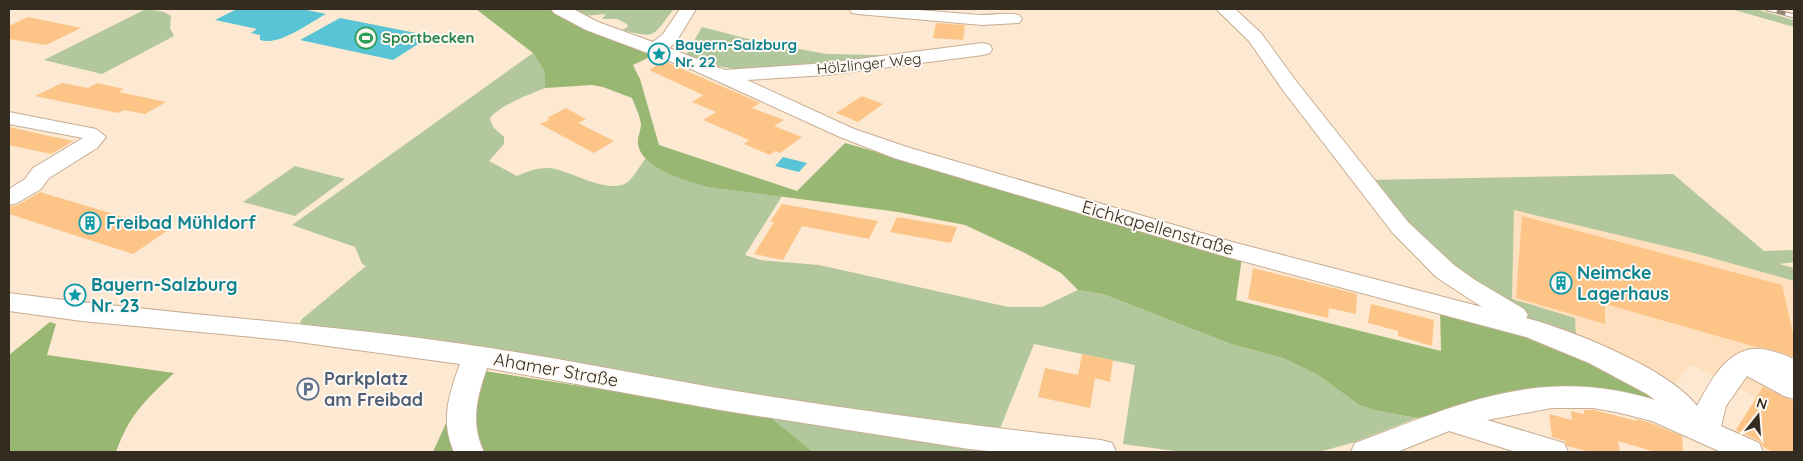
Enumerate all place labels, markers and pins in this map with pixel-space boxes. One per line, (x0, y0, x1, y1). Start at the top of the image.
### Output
sports icon: Sportbecken (354, 26, 378, 50)
place label: Sportbecken (382, 28, 474, 47)
place label: Bayern-Salzburg Nr. 22 (675, 35, 797, 71)
place icon: Bayern-Salzburg Nr. 22 (647, 42, 671, 66)
building icon: Freibad Mühldorf (78, 211, 102, 235)
place label: Freibad Mühldorf (106, 211, 256, 234)
place label: Neimcke Lagerhaus (1577, 261, 1669, 305)
building icon: Neimcke Lagerhaus (1549, 271, 1573, 295)
place label: Bayern-Salzburg Nr. 23 (91, 273, 237, 317)
place icon: Bayern-Salzburg Nr. 23 (63, 283, 87, 307)
place label: Parkplatz am Freibad (324, 367, 423, 411)
parking icon: Parkplatz am Freibad (296, 377, 320, 401)

